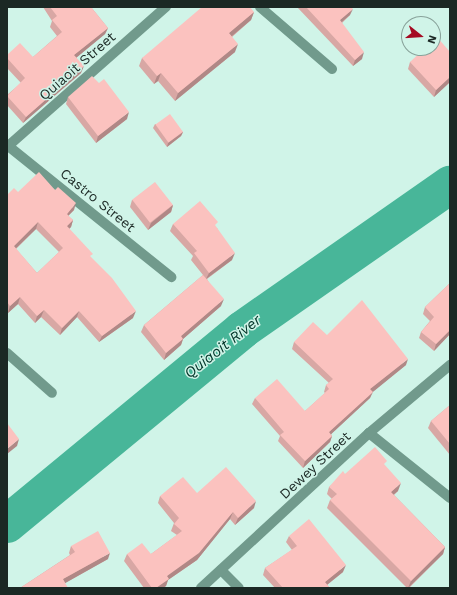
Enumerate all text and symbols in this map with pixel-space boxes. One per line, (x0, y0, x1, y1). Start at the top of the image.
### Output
north arrow (401, 16, 441, 56)
street label: Quiaoit Street (35, 28, 119, 104)
text: N (425, 34, 439, 45)
street label: Castro Street (57, 165, 139, 235)
water label: Quiaoit River (181, 311, 265, 383)
street label: Dewey Street (276, 428, 354, 502)

